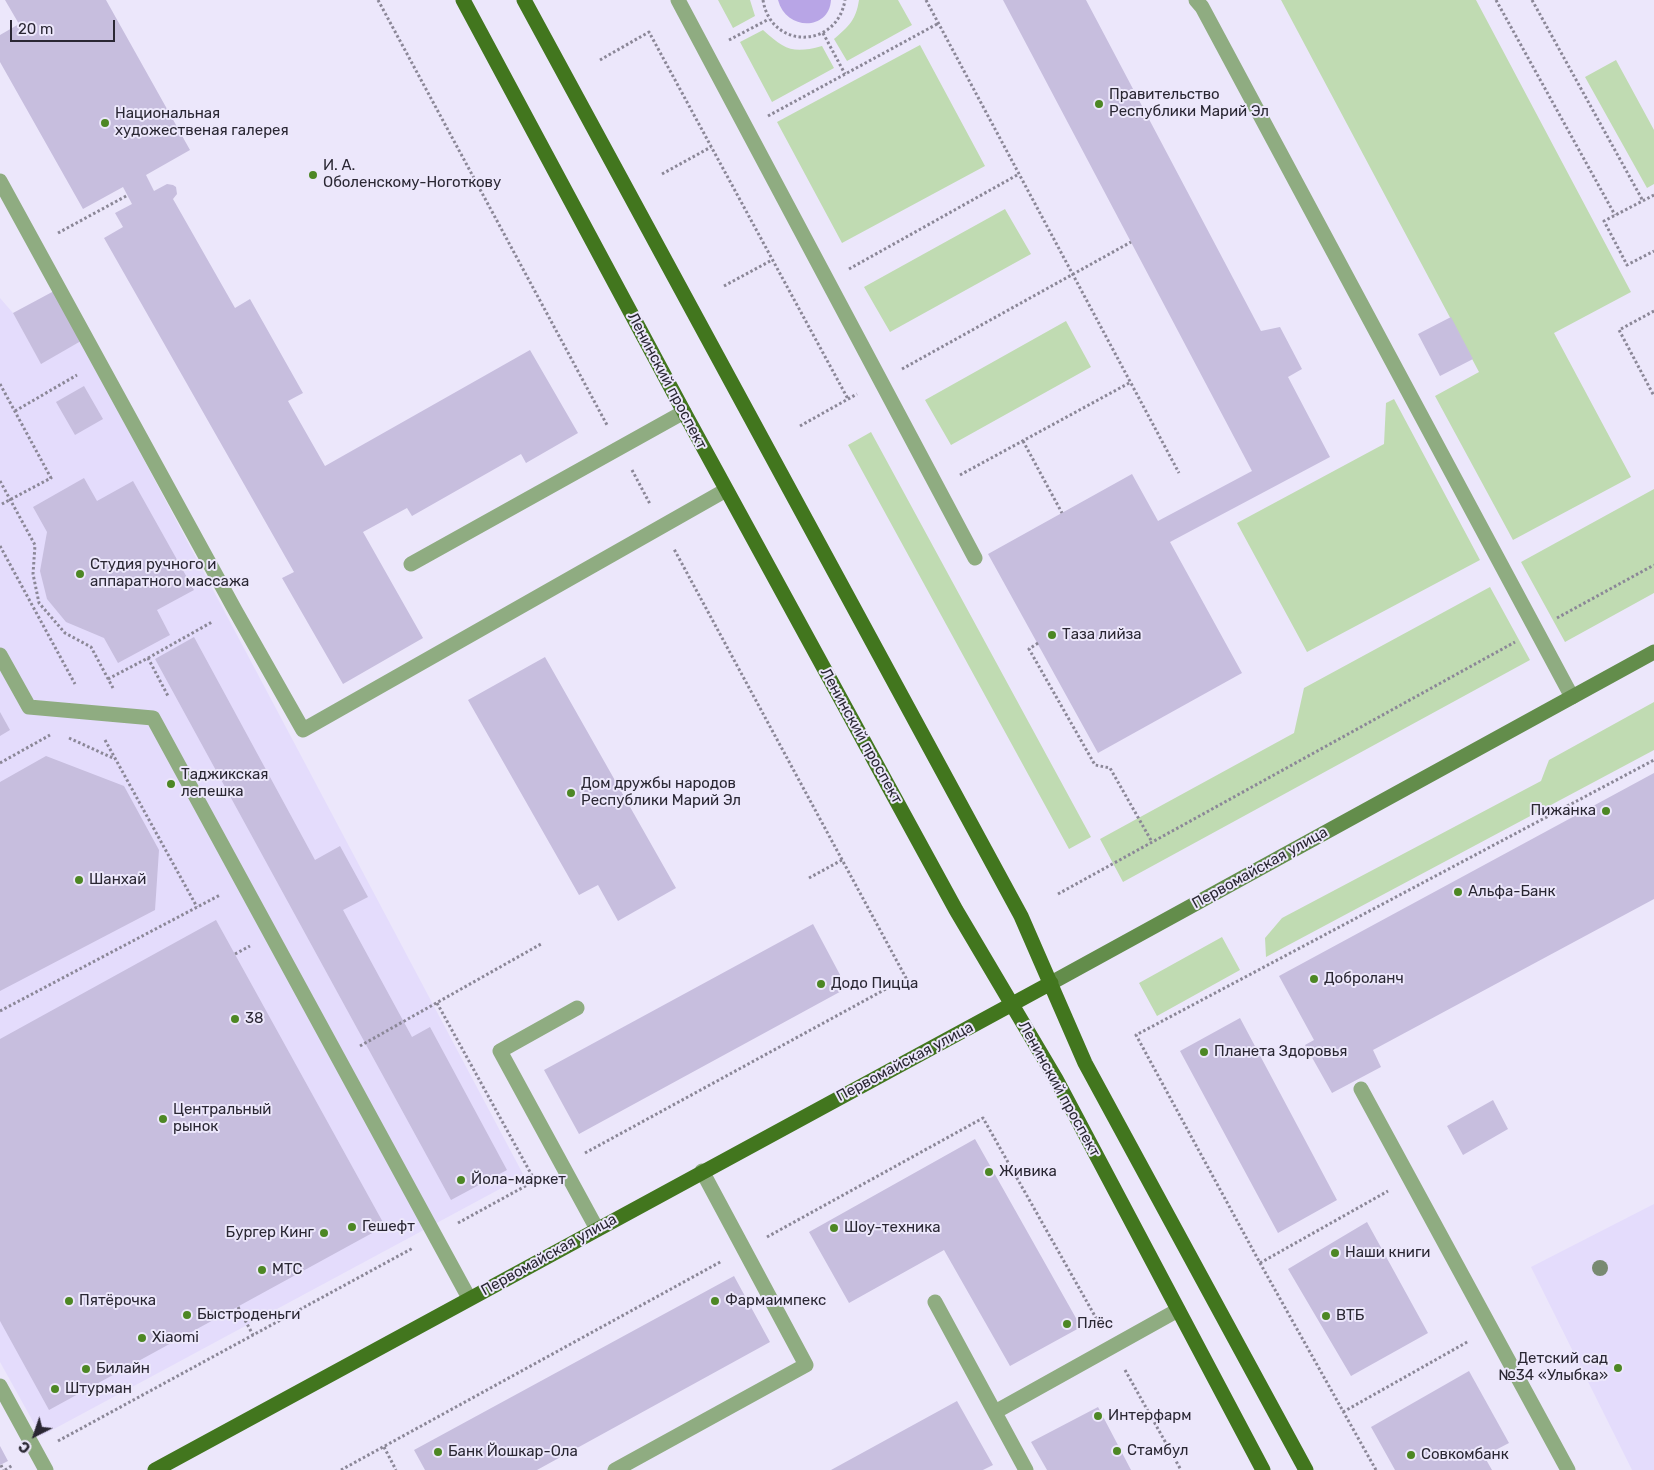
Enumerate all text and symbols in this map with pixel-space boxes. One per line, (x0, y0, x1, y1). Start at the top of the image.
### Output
scale bar (12, 10, 118, 42)
text: 20 m (18, 20, 53, 38)
place label: Правительство Республики Марий Эл (1109, 86, 1269, 121)
marker: Правительство Республики Марий Эл (1093, 98, 1105, 110)
place label: Национальная художественая галерея (115, 105, 289, 140)
marker: Национальная художественая галерея (99, 117, 111, 129)
place label: И. А. Оболенскому-Ноготкову (323, 157, 501, 192)
marker: И. А. Оболенскому-Ноготкову (307, 169, 319, 181)
street label: Ленинский проспект (623, 310, 711, 452)
place label: Студия ручного и аппаратного массажа (90, 556, 249, 591)
marker: Студия ручного и аппаратного массажа (74, 568, 86, 580)
place label: Таза лийза (1062, 626, 1142, 644)
marker: Таза лийза (1046, 629, 1058, 641)
street label: Ленинский проспект (816, 665, 906, 807)
place label: Таджикская лепешка (181, 766, 269, 801)
place label: Дом дружбы народов Республики Марий Эл (581, 775, 741, 810)
marker: Таджикская лепешка (165, 778, 177, 790)
marker: Дом дружбы народов Республики Марий Эл (565, 787, 577, 799)
place label: Пижанка (1530, 802, 1596, 820)
marker: Пижанка (1600, 805, 1612, 817)
street label: Первомайская улица (1189, 823, 1331, 913)
place label: Шанхай (89, 871, 146, 889)
marker: Шанхай (73, 874, 85, 886)
place label: Альфа-Банк (1468, 883, 1556, 901)
marker: Альфа-Банк (1452, 886, 1464, 898)
place label: Доброланч (1324, 970, 1404, 988)
marker: Доброланч (1308, 973, 1320, 985)
place label: Додо Пицца (831, 975, 918, 993)
marker: Додо Пицца (815, 978, 827, 990)
place label: 38 (245, 1010, 264, 1028)
marker: 38 (229, 1013, 241, 1025)
street label: Первомайская улица (834, 1018, 976, 1106)
street label: Ленинский проспект (1014, 1018, 1104, 1160)
place label: Планета Здоровья (1214, 1043, 1347, 1061)
marker: Планета Здоровья (1198, 1046, 1210, 1058)
place label: Центральный рынок (173, 1101, 271, 1136)
marker: Центральный рынок (157, 1113, 169, 1125)
place label: Живика (999, 1163, 1057, 1181)
marker: Живика (983, 1166, 995, 1178)
place label: Йола-маркет (471, 1171, 566, 1189)
marker: Йола-маркет (455, 1174, 467, 1186)
street label: Первомайская улица (478, 1210, 620, 1300)
place label: Гешефт (362, 1218, 415, 1236)
place label: Шоу-техника (844, 1219, 941, 1237)
marker: Гешефт (346, 1221, 358, 1233)
marker: Шоу-техника (828, 1222, 840, 1234)
place label: Бургер Кинг (226, 1224, 314, 1242)
marker: Бургер Кинг (318, 1227, 330, 1239)
place label: Наши книги (1345, 1244, 1430, 1262)
marker: Наши книги (1329, 1247, 1341, 1259)
place label: МТС (272, 1261, 303, 1279)
marker: МТС (256, 1264, 268, 1276)
place label: Пятёрочка (79, 1292, 156, 1310)
place label: Фармаимпекс (725, 1292, 826, 1310)
marker: Пятёрочка (63, 1295, 75, 1307)
marker: Фармаимпекс (709, 1295, 721, 1307)
place label: Быстроденьги (197, 1306, 300, 1324)
place label: ВТБ (1336, 1307, 1364, 1325)
marker: Быстроденьги (181, 1309, 193, 1321)
marker: ВТБ (1320, 1310, 1332, 1322)
place label: Плёс (1077, 1315, 1113, 1333)
marker: Плёс (1061, 1318, 1073, 1330)
place label: Xiaomi (152, 1329, 199, 1347)
marker: Xiaomi (136, 1332, 148, 1344)
place label: Детский сад №34 «Улыбка» (1498, 1350, 1608, 1385)
place label: Билайн (96, 1360, 150, 1378)
marker: Детский сад №34 «Улыбка» (1612, 1362, 1624, 1374)
marker: Билайн (80, 1363, 92, 1375)
place label: Штурман (65, 1380, 132, 1398)
marker: Штурман (49, 1383, 61, 1395)
place label: Интерфарм (1108, 1407, 1191, 1425)
north arrow (10, 1410, 60, 1460)
marker: Интерфарм (1092, 1410, 1104, 1422)
text: С (16, 1437, 34, 1456)
place label: Стамбул (1127, 1442, 1188, 1460)
place label: Банк Йошкар-Ола (448, 1443, 578, 1461)
marker: Стамбул (1111, 1445, 1123, 1457)
marker: Банк Йошкар-Ола (432, 1446, 444, 1458)
place label: Совкомбанк (1421, 1446, 1509, 1464)
marker: Совкомбанк (1405, 1449, 1417, 1461)

